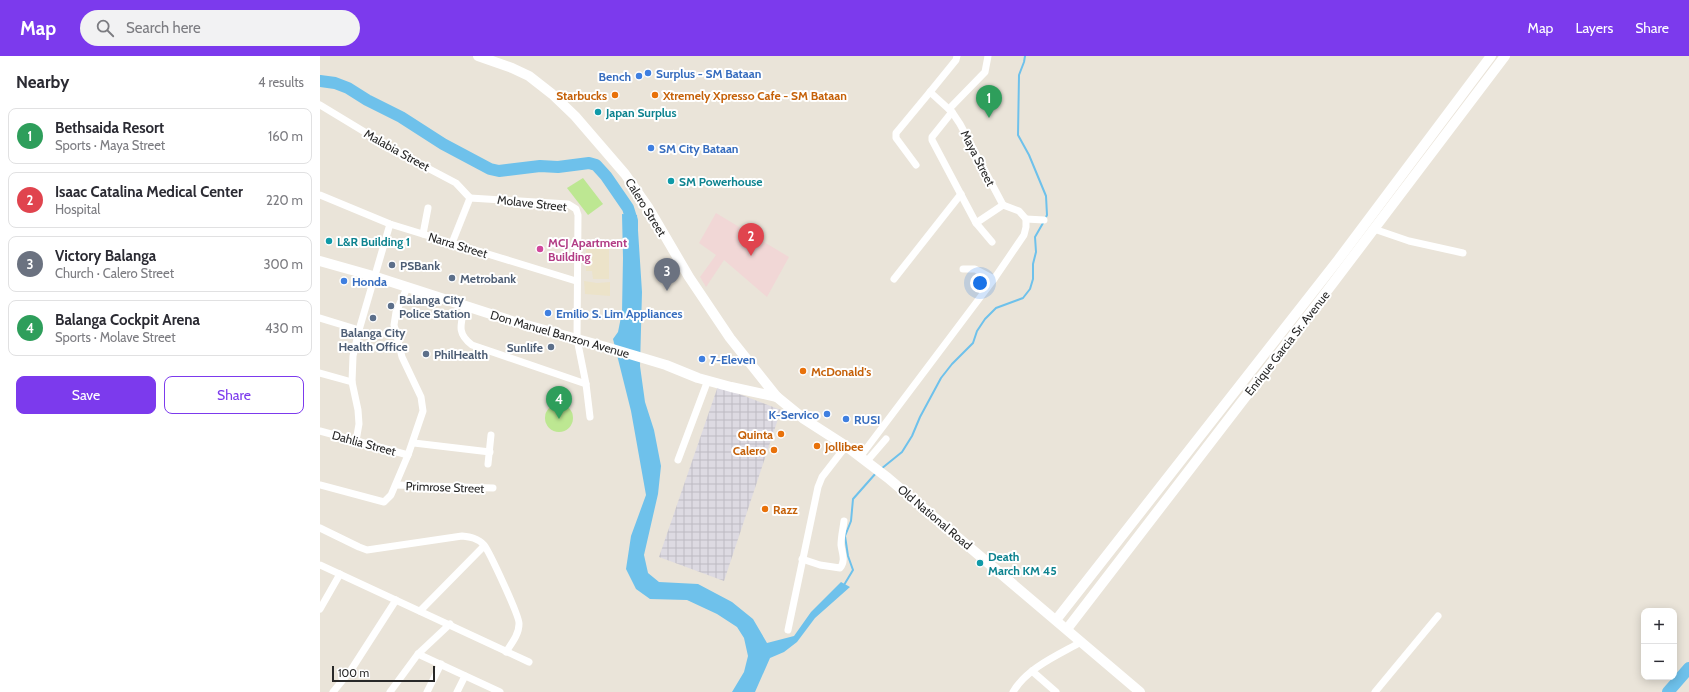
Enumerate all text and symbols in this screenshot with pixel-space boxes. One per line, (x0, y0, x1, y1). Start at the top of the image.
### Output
search box (80, 10, 360, 46)
text: Map (20, 17, 56, 40)
icon: search (94, 17, 116, 39)
text: Search here (126, 19, 201, 37)
text: Map (1528, 19, 1553, 37)
text: Layers (1575, 19, 1613, 37)
text: Share (1635, 19, 1669, 37)
place label: Surplus - SM Bataan (656, 66, 761, 81)
marker: Surplus - SM Bataan (643, 68, 653, 78)
place label: Bench (599, 69, 631, 84)
marker: Bench (634, 71, 644, 81)
text: Nearby (16, 72, 69, 92)
text: 4 results (258, 74, 304, 90)
pin: 1 (976, 85, 1002, 118)
place label: Starbucks (556, 88, 607, 103)
place label: Xtremely Xpresso Cafe - SM Bataan (662, 88, 847, 103)
marker: Starbucks (610, 90, 620, 100)
marker: Xtremely Xpresso Cafe - SM Bataan (650, 90, 660, 100)
place label: Japan Surplus (605, 105, 677, 120)
marker: Japan Surplus (593, 107, 603, 117)
text: Bethsaida Resort (55, 119, 164, 137)
street label: Malabia Street (362, 126, 432, 174)
text: 1 (28, 128, 32, 144)
text: 160 m (268, 128, 303, 144)
street label: Maya Street (958, 128, 998, 188)
text: Sports · Maya Street (55, 137, 165, 153)
place label: SM City Bataan (659, 141, 738, 156)
marker: SM City Bataan (646, 143, 656, 153)
place label: SM Powerhouse (679, 174, 763, 189)
street label: Calero Street (622, 175, 670, 239)
marker: SM Powerhouse (666, 176, 676, 186)
text: Isaac Catalina Medical Center (55, 183, 243, 201)
text: 2 (27, 192, 33, 208)
text: 220 m (266, 192, 303, 208)
street label: Molave Street (496, 192, 568, 214)
text: Hospital (55, 201, 100, 217)
pin: 2 (738, 223, 764, 256)
street label: Narra Street (427, 229, 489, 261)
place label: L&R Building 1 (337, 234, 410, 249)
place label: MCJ Apartment Building (548, 235, 627, 264)
marker: L&R Building 1 (324, 236, 334, 246)
marker: MCJ Apartment Building (535, 244, 545, 254)
text: Victory Balanga (55, 247, 156, 265)
text: 3 (26, 256, 34, 272)
text: 300 m (263, 256, 303, 272)
place label: PSBank (400, 258, 440, 273)
pin: 3 (654, 258, 680, 291)
marker: PSBank (387, 260, 397, 270)
text: Church · Calero Street (55, 265, 174, 281)
place label: Metrobank (460, 271, 516, 286)
marker: Metrobank (447, 273, 457, 283)
your location (970, 273, 990, 293)
place label: Honda (352, 274, 387, 289)
marker: Honda (339, 276, 349, 286)
street label: Enrique Garcia Sr. Avenue (1241, 288, 1333, 398)
place label: Balanga City Police Station (399, 292, 470, 321)
marker: Balanga City Police Station (386, 301, 396, 311)
place label: Emilio S. Lim Appliances (556, 306, 683, 321)
street label: Don Manuel Banzon Avenue (489, 307, 631, 361)
marker: Emilio S. Lim Appliances (543, 308, 553, 318)
text: Balanga Cockpit Arena (55, 311, 200, 329)
marker: Balanga City Health Office (368, 313, 378, 323)
text: 4 (26, 320, 34, 336)
text: 430 m (265, 320, 303, 336)
place label: Balanga City Health Office (338, 325, 408, 354)
text: Sports · Molave Street (55, 329, 176, 345)
place label: Sunlife (507, 340, 543, 355)
marker: Sunlife (546, 342, 556, 352)
place label: PhilHealth (434, 347, 488, 362)
marker: PhilHealth (421, 349, 431, 359)
place label: 7-Eleven (710, 352, 756, 367)
marker: 7-Eleven (697, 354, 707, 364)
place label: McDonald's (811, 364, 871, 379)
marker: McDonald's (798, 366, 808, 376)
button: Save (16, 376, 156, 414)
button: Share (164, 376, 304, 414)
pin: 4 (546, 386, 572, 419)
place label: K-Servico (768, 407, 819, 422)
marker: K-Servico (822, 409, 832, 419)
place label: RUSI (854, 412, 880, 427)
marker: RUSI (841, 414, 851, 424)
street label: Dahlia Street (330, 427, 398, 459)
place label: Quinta (738, 427, 773, 442)
marker: Quinta (776, 429, 786, 439)
place label: Jollibee (824, 439, 863, 454)
marker: Jollibee (812, 441, 822, 451)
place label: Calero (733, 443, 766, 458)
marker: Calero (769, 445, 779, 455)
street label: Primrose Street (405, 478, 485, 496)
street label: Old National Road (895, 482, 975, 552)
place label: Razz (773, 502, 798, 517)
marker: Razz (760, 504, 770, 514)
place label: Death March KM 45 (988, 549, 1057, 578)
marker: Death March KM 45 (975, 558, 985, 568)
map controls (1641, 608, 1677, 680)
button: + (1641, 608, 1677, 644)
button: − (1641, 644, 1677, 680)
scale bar (332, 664, 435, 683)
text: 100 m (338, 666, 369, 680)

